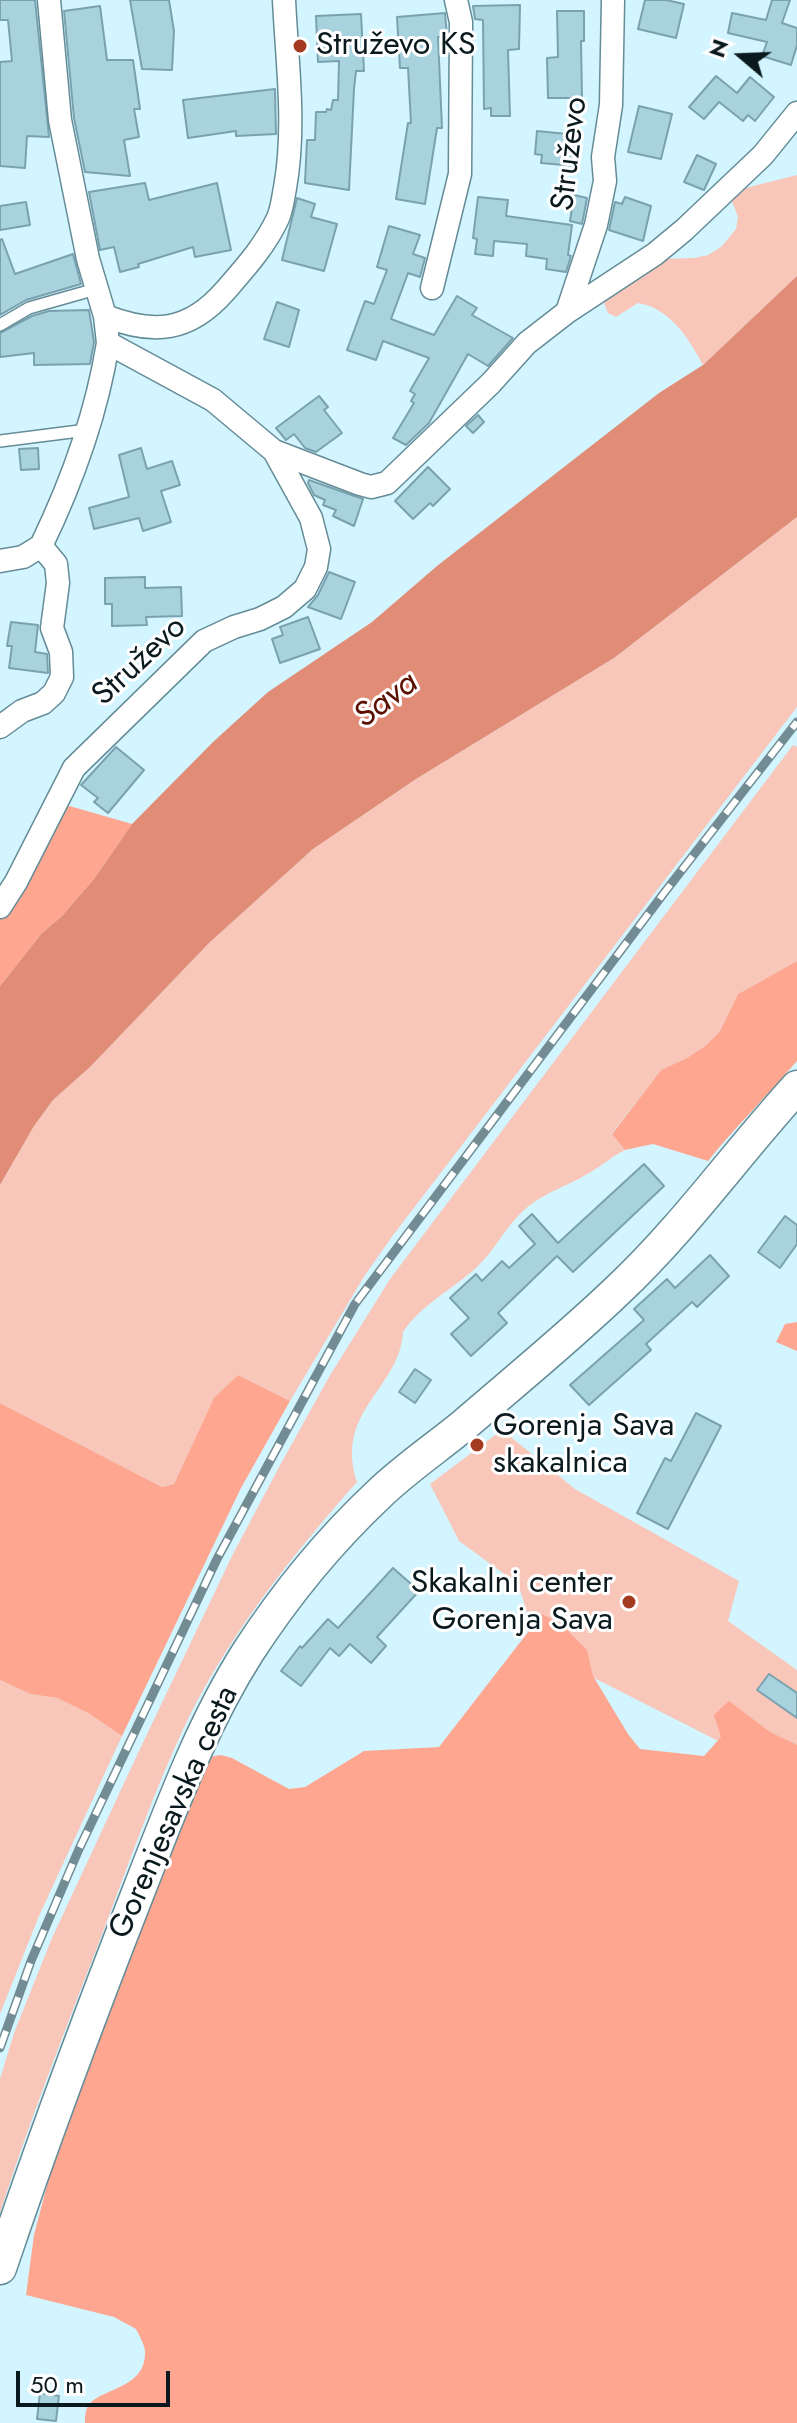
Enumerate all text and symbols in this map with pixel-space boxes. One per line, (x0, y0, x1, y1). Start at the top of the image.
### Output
north arrow (701, 16, 781, 96)
place label: Struževo KS (316, 27, 476, 65)
text: N (700, 35, 736, 62)
marker: Struževo KS (291, 37, 309, 55)
street label: Struževo (545, 95, 597, 213)
street label: Struževo (85, 609, 195, 715)
water label: Sava (347, 664, 427, 738)
place label: Gorenja Sava skakalnica (493, 1408, 674, 1483)
marker: Gorenja Sava skakalnica (468, 1436, 486, 1454)
place label: Skakalni center Gorenja Sava (411, 1565, 613, 1640)
marker: Skakalni center Gorenja Sava (620, 1593, 638, 1611)
street label: Gorenjesavska cesta (102, 1681, 248, 1945)
scale bar (20, 2355, 174, 2405)
text: 50 m (30, 2367, 84, 2402)

